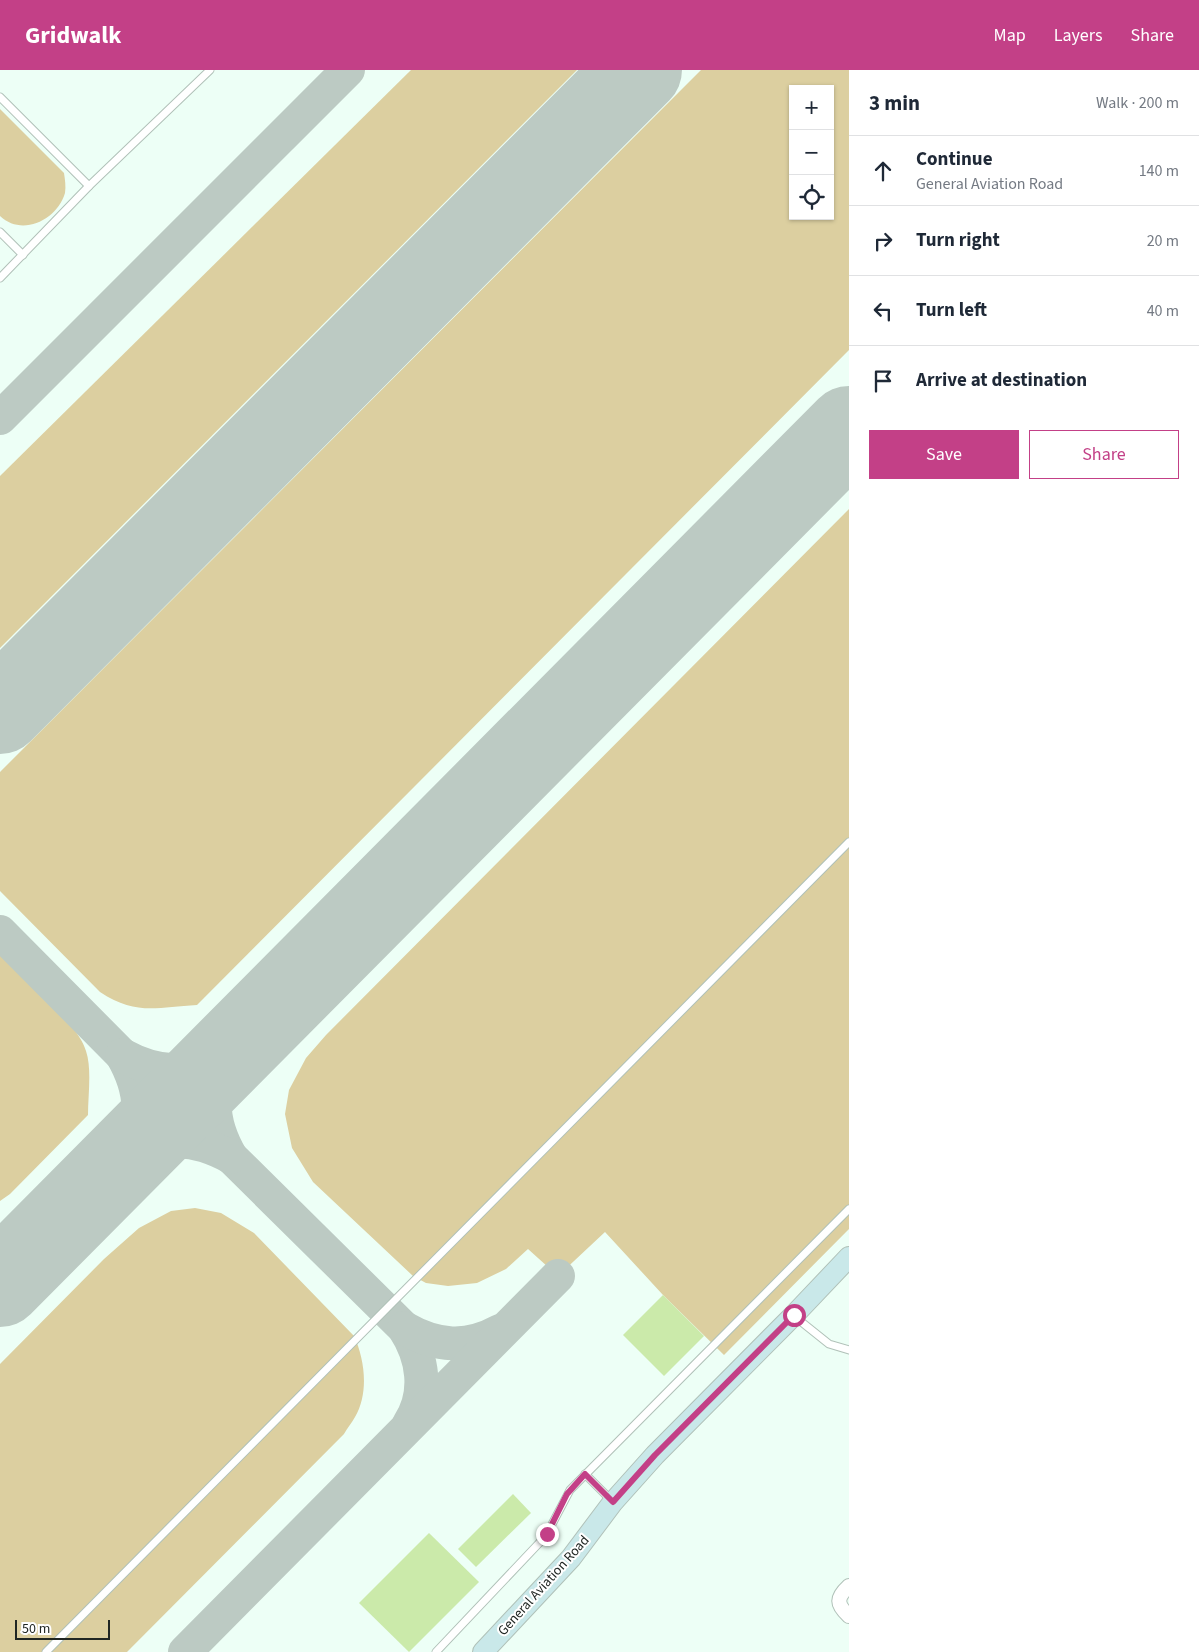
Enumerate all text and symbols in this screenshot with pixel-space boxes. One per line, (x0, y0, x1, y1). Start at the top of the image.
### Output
text: Gridwalk (25, 18, 121, 53)
text: Map (994, 23, 1026, 48)
text: Layers (1054, 23, 1103, 48)
text: Share (1131, 23, 1174, 48)
map controls (789, 85, 834, 220)
button: + (789, 85, 834, 130)
text: 3 min (869, 88, 920, 118)
text: Walk · 200 m (1096, 92, 1179, 114)
button: − (789, 130, 834, 175)
text: Continue (916, 146, 993, 173)
icon: ahead (869, 157, 897, 185)
text: 140 m (1139, 160, 1179, 182)
text: General Aviation Road (916, 173, 1063, 195)
button: locate (789, 175, 834, 220)
icon: right (869, 227, 897, 255)
text: Turn right (916, 227, 1000, 254)
text: 20 m (1147, 230, 1179, 252)
icon: left (869, 297, 897, 325)
text: Turn left (916, 297, 987, 324)
text: 40 m (1147, 300, 1179, 322)
icon: arrive (869, 367, 897, 395)
text: Arrive at destination (916, 367, 1087, 394)
button: Save (869, 430, 1019, 479)
button: Share (1029, 430, 1179, 479)
route start (783, 1304, 806, 1327)
route end (536, 1523, 559, 1546)
street label: General Aviation Road (493, 1531, 594, 1640)
scale bar (15, 1617, 110, 1640)
text: 50 m (22, 1619, 50, 1639)

